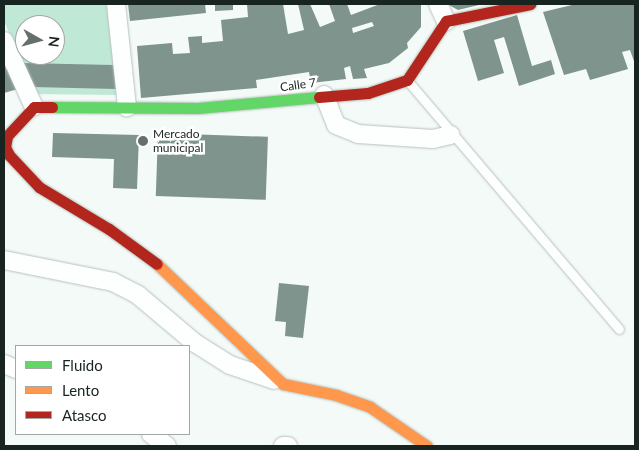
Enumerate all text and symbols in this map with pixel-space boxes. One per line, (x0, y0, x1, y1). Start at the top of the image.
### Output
north arrow (15, 15, 65, 65)
text: N (45, 35, 63, 48)
street label: Calle 7 (279, 75, 317, 95)
place label: Mercado municipal (153, 127, 203, 155)
marker: Mercado municipal (137, 135, 149, 147)
legend (15, 345, 190, 435)
text: Fluido (62, 356, 103, 374)
text: Lento (62, 381, 99, 399)
text: Atasco (62, 406, 107, 424)

